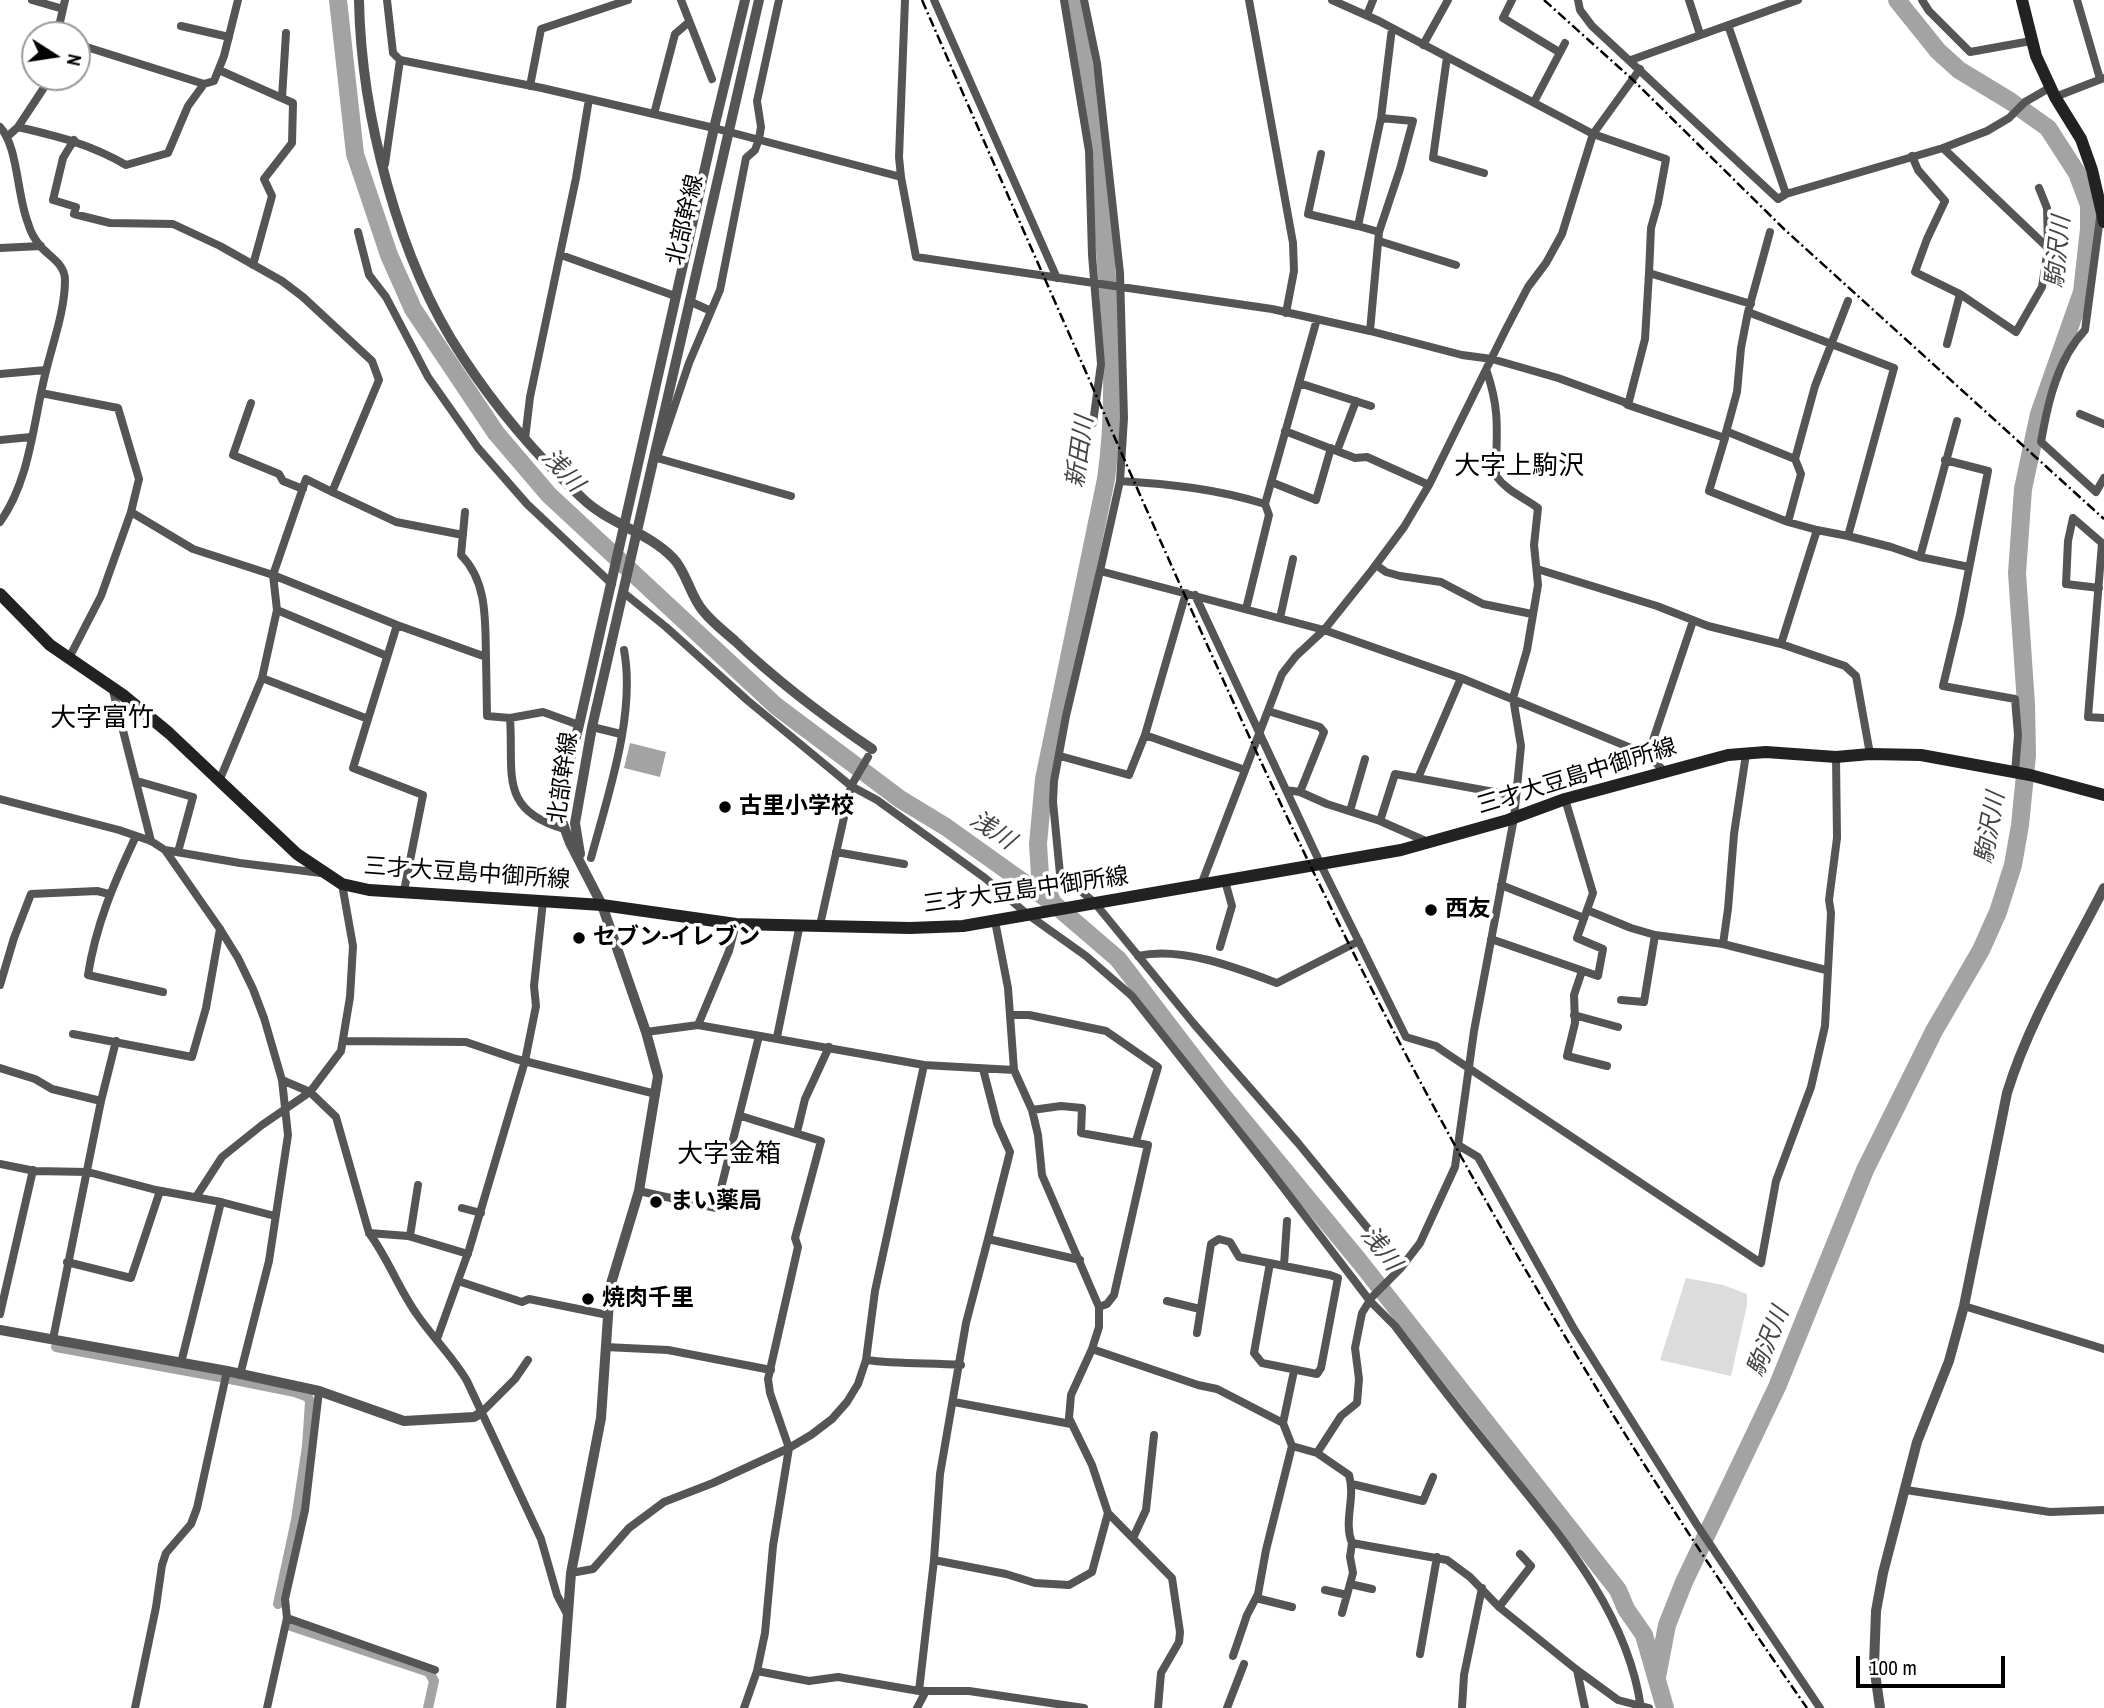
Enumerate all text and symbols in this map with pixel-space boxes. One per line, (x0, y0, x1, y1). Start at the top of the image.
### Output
north arrow (21, 21, 91, 91)
text: N (61, 52, 88, 68)
street label: 北部幹線 (662, 172, 710, 268)
water label: 駒沢川 (2041, 215, 2077, 289)
water label: 新田川 (1062, 414, 1100, 490)
water label: 浅川 (535, 444, 589, 498)
district label: 大字上駒沢 (1454, 451, 1584, 483)
district label: 大字富竹 (50, 703, 154, 735)
street label: 北部幹線 (544, 731, 584, 825)
street label: 三才大豆島中御所線 (1474, 734, 1680, 820)
water label: 駒沢川 (1971, 790, 2011, 866)
place label: 古里小学校 (739, 793, 854, 821)
marker: 古里小学校 (717, 799, 733, 815)
water label: 浅川 (964, 806, 1020, 856)
street label: 三才大豆島中御所線 (363, 853, 571, 895)
street label: 三才大豆島中御所線 (922, 863, 1130, 919)
place label: 西友 (1445, 896, 1491, 924)
marker: 西友 (1423, 902, 1439, 918)
place label: セブン-イレブン (593, 924, 760, 952)
marker: セブン-イレブン (571, 930, 587, 946)
district label: 大字金箱 (677, 1139, 781, 1171)
place label: まい薬局 (670, 1188, 762, 1216)
marker: まい薬局 (648, 1194, 664, 1210)
water label: 浅川 (1354, 1221, 1406, 1277)
place label: 焼肉千里 (602, 1285, 694, 1313)
marker: 焼肉千里 (580, 1291, 596, 1307)
water label: 駒沢川 (1742, 1303, 1796, 1381)
scale bar (1859, 1642, 2008, 1686)
text: 100 m (1869, 1653, 1917, 1682)

